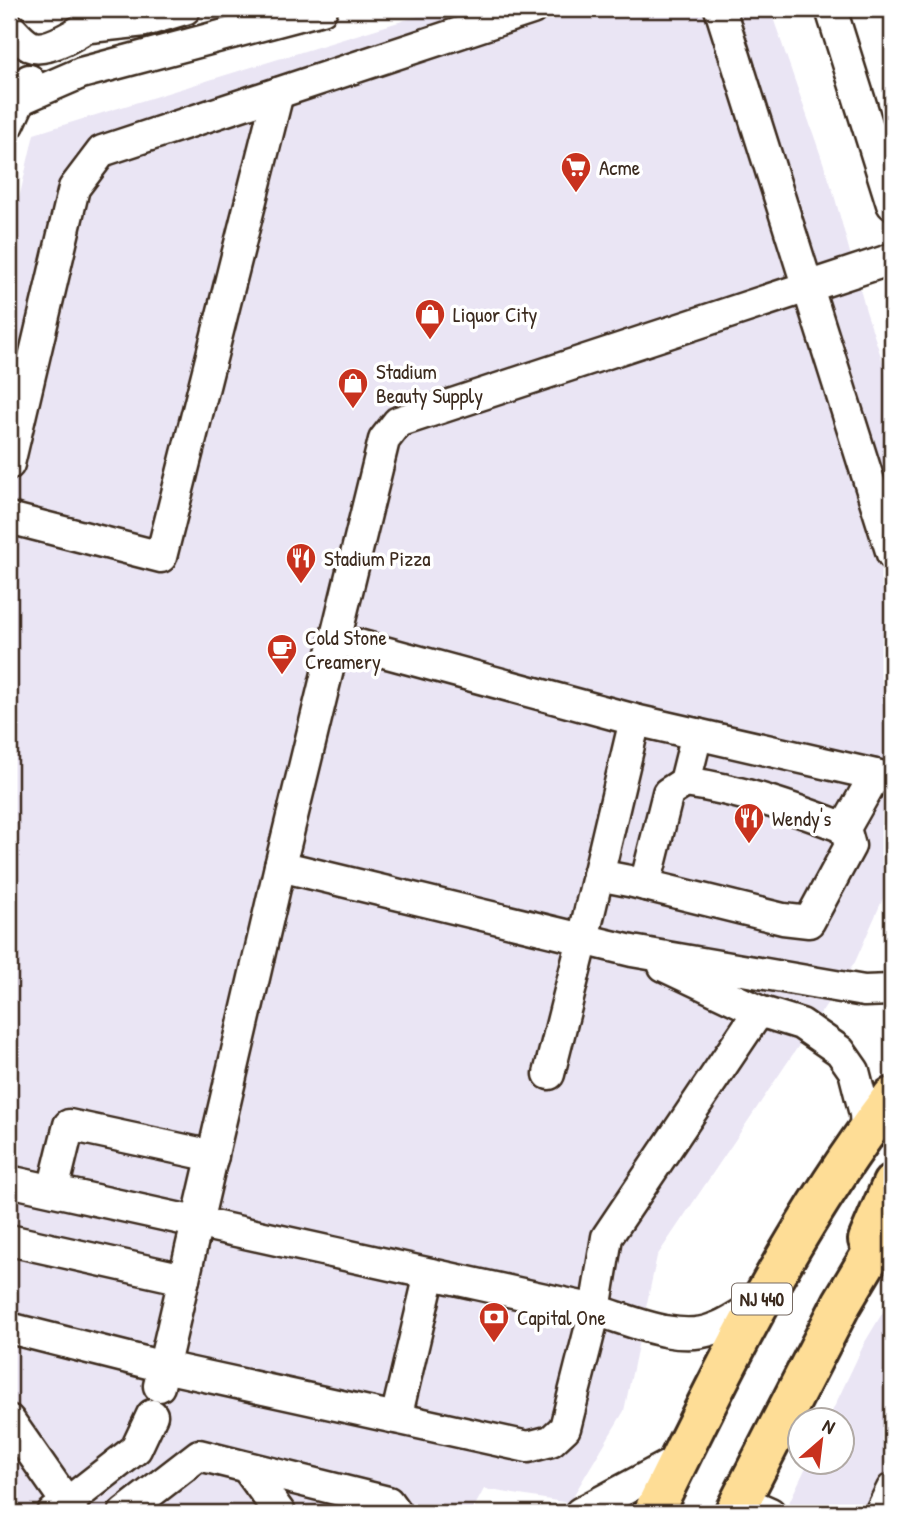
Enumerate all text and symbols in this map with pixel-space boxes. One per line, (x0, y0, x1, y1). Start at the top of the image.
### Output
supermarket icon: Acme (559, 150, 593, 194)
place label: Acme (599, 153, 640, 182)
shop icon: Liquor City (413, 297, 447, 341)
place label: Liquor City (453, 300, 537, 329)
place label: Stadium Beauty Supply (376, 357, 483, 410)
shop icon: Stadium Beauty Supply (336, 366, 370, 410)
restaurant icon: Stadium Pizza (284, 541, 318, 585)
place label: Stadium Pizza (324, 544, 431, 573)
place label: Cold Stone Creamery (305, 623, 387, 676)
cafe icon: Cold Stone Creamery (265, 632, 299, 676)
restaurant icon: Wendy's (732, 801, 766, 845)
place label: Wendy's (772, 804, 831, 833)
road number: NJ 440 (732, 1284, 792, 1315)
bank icon: Capital One (477, 1300, 511, 1344)
place label: Capital One (517, 1303, 606, 1332)
north arrow (786, 1406, 856, 1476)
text: N (818, 1412, 840, 1440)

